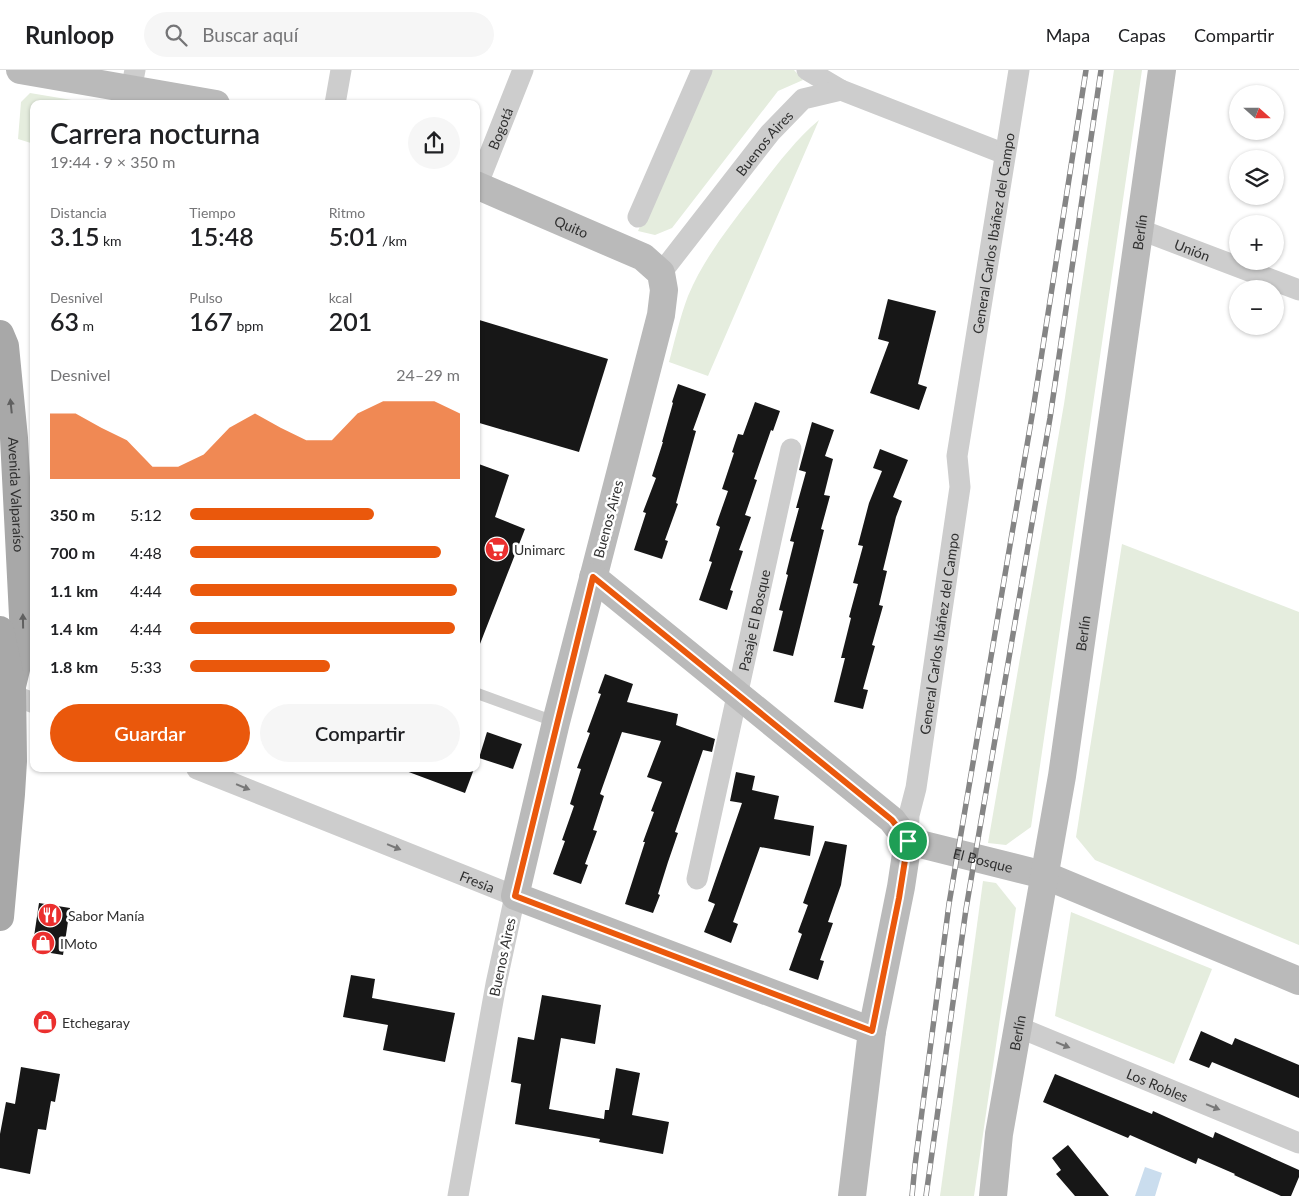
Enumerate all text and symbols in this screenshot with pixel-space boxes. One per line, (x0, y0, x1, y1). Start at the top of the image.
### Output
search box (144, 12, 494, 57)
text: Runloop (25, 20, 114, 49)
icon: search (162, 21, 190, 49)
text: Buscar aquí (202, 23, 298, 46)
text: Mapa (1046, 24, 1090, 46)
text: Capas (1118, 24, 1166, 46)
text: Compartir (1194, 24, 1274, 46)
north arrow (1229, 85, 1284, 140)
map controls (1229, 85, 1284, 335)
street label: Bogotá (484, 105, 516, 152)
street label: Buenos Aires (732, 107, 796, 179)
text: Carrera nocturna (50, 116, 260, 150)
button: share (408, 117, 460, 169)
street label: General Carlos Ibáñez del Campo (968, 131, 1017, 335)
button: layers (1229, 150, 1284, 205)
text: 19:44 · 9 × 350 m (50, 152, 175, 171)
text: Distancia (50, 204, 107, 221)
text: Tiempo (189, 204, 236, 221)
text: Ritmo (329, 204, 365, 221)
street label: Quito (552, 211, 591, 241)
street label: Berlín (1128, 213, 1150, 251)
button: + (1229, 215, 1284, 270)
text: 3.15 (50, 221, 99, 251)
text: 15:48 (189, 221, 254, 251)
text: 5:01 (329, 221, 379, 251)
text: km (99, 232, 122, 249)
text: /km (379, 232, 407, 249)
street label: Unión (1172, 235, 1213, 264)
button: − (1229, 280, 1284, 335)
text: Desnivel (50, 289, 103, 306)
text: Pulso (189, 289, 223, 306)
text: kcal (329, 289, 352, 306)
text: 63 (50, 306, 79, 336)
text: 167 (189, 306, 233, 336)
text: 201 (329, 306, 372, 336)
text: m (79, 317, 94, 334)
text: bpm (233, 317, 264, 334)
text: Desnivel (50, 365, 110, 384)
text: 24–29 m (396, 365, 460, 384)
one-way arrow (7, 398, 15, 414)
street label: Avenida Valparaíso (5, 436, 28, 553)
street label: Buenos Aires (589, 478, 627, 560)
text: 350 m (50, 505, 95, 524)
text: 5:12 (130, 505, 162, 524)
street label: General Carlos Ibáñez del Campo (915, 532, 962, 736)
supermarket icon: Unimarc (484, 536, 510, 562)
place label: Unimarc (514, 541, 566, 558)
text: 700 m (50, 543, 95, 562)
text: 4:48 (130, 543, 162, 562)
street label: Pasaje El Bosque (734, 568, 773, 673)
text: 1.1 km (50, 581, 98, 600)
text: 4:44 (130, 581, 162, 600)
one-way arrow (19, 613, 27, 629)
street label: Berlín (1071, 614, 1093, 652)
text: 1.4 km (50, 619, 98, 638)
text: 4:44 (130, 619, 162, 638)
text: 1.8 km (50, 657, 98, 676)
text: 5:33 (130, 657, 162, 676)
button: Guardar (50, 704, 250, 762)
button: Compartir (260, 704, 460, 762)
one-way arrow (236, 783, 251, 791)
pin (887, 820, 929, 862)
icon: arrive (894, 827, 922, 855)
one-way arrow (386, 844, 401, 851)
street label: El Bosque (951, 844, 1015, 875)
street label: Fresia (458, 866, 497, 896)
restaurant icon: Sabor Manía (37, 902, 63, 928)
place label: Sabor Manía (68, 907, 145, 924)
street label: Buenos Aires (485, 916, 519, 998)
shop icon: IMoto (30, 930, 56, 956)
place label: IMoto (60, 935, 97, 952)
shop icon: Etchegaray (32, 1009, 58, 1035)
place label: Etchegaray (62, 1014, 131, 1031)
street label: Berlín (1005, 1014, 1028, 1052)
one-way arrow (1056, 1042, 1070, 1050)
street label: Los Robles (1124, 1064, 1191, 1105)
one-way arrow (1206, 1103, 1221, 1111)

